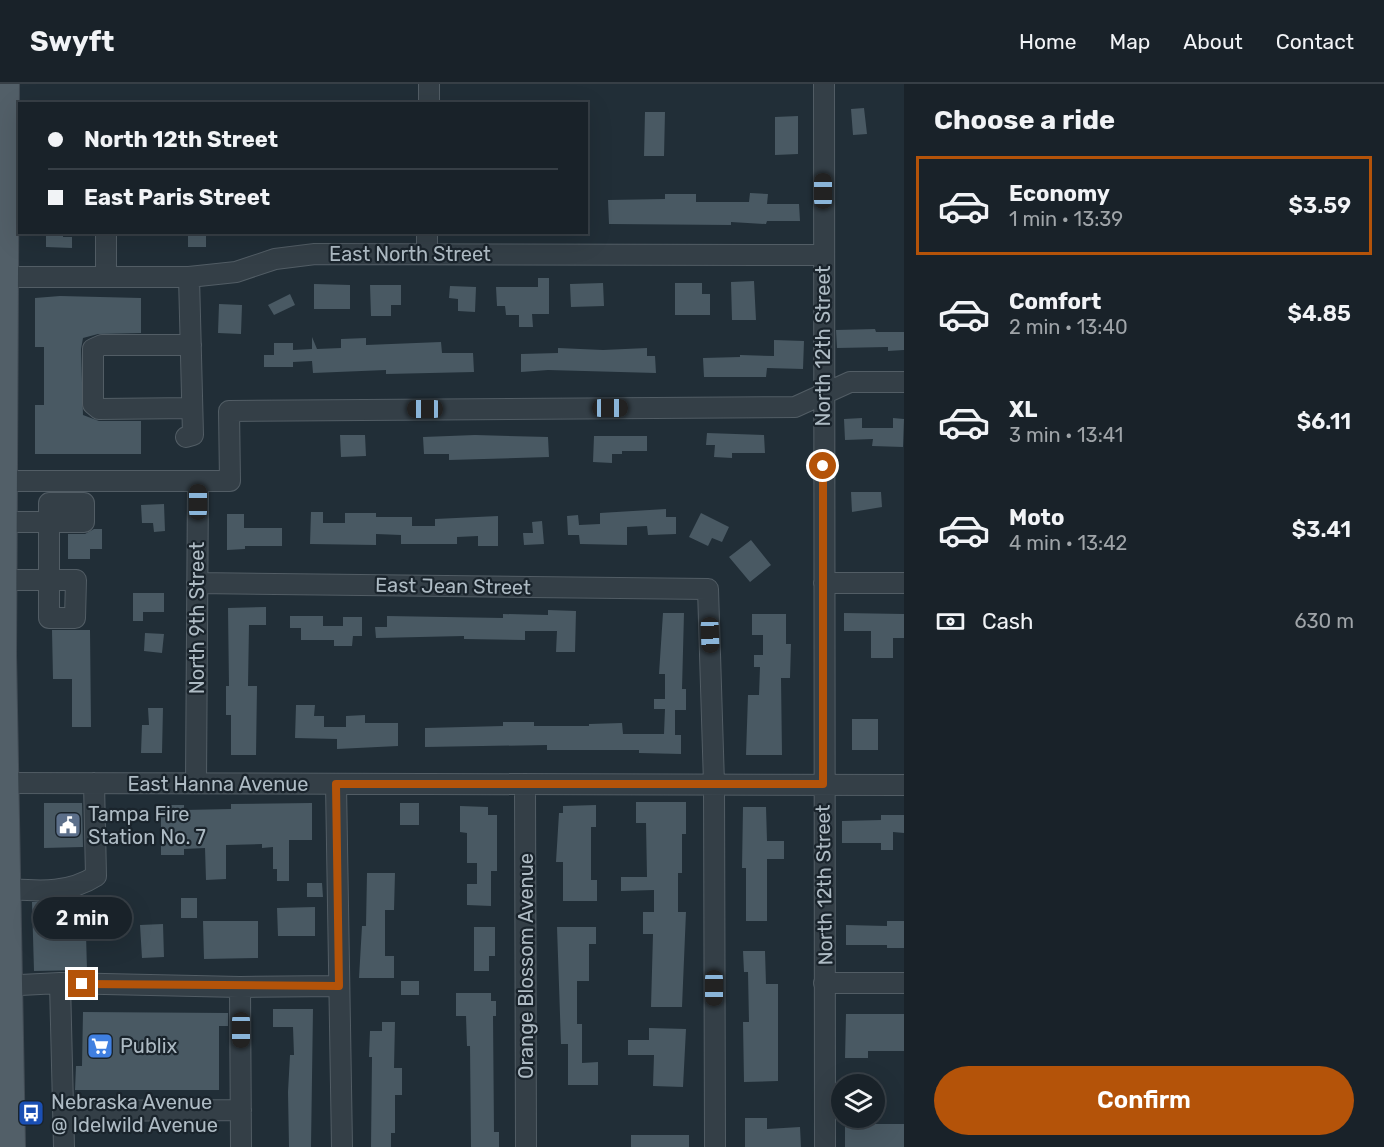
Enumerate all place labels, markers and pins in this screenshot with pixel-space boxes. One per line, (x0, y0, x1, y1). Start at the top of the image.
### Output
place label: Tampa Fire Station No. 7 (88, 802, 206, 849)
public building icon: Tampa Fire Station No. 7 (53, 810, 83, 840)
supermarket icon: Publix (85, 1031, 115, 1061)
place label: Publix (120, 1034, 177, 1058)
place label: Nebraska Avenue @ Idelwild Avenue (51, 1090, 218, 1137)
bus stop icon: Nebraska Avenue @ Idelwild Avenue (16, 1098, 46, 1128)

